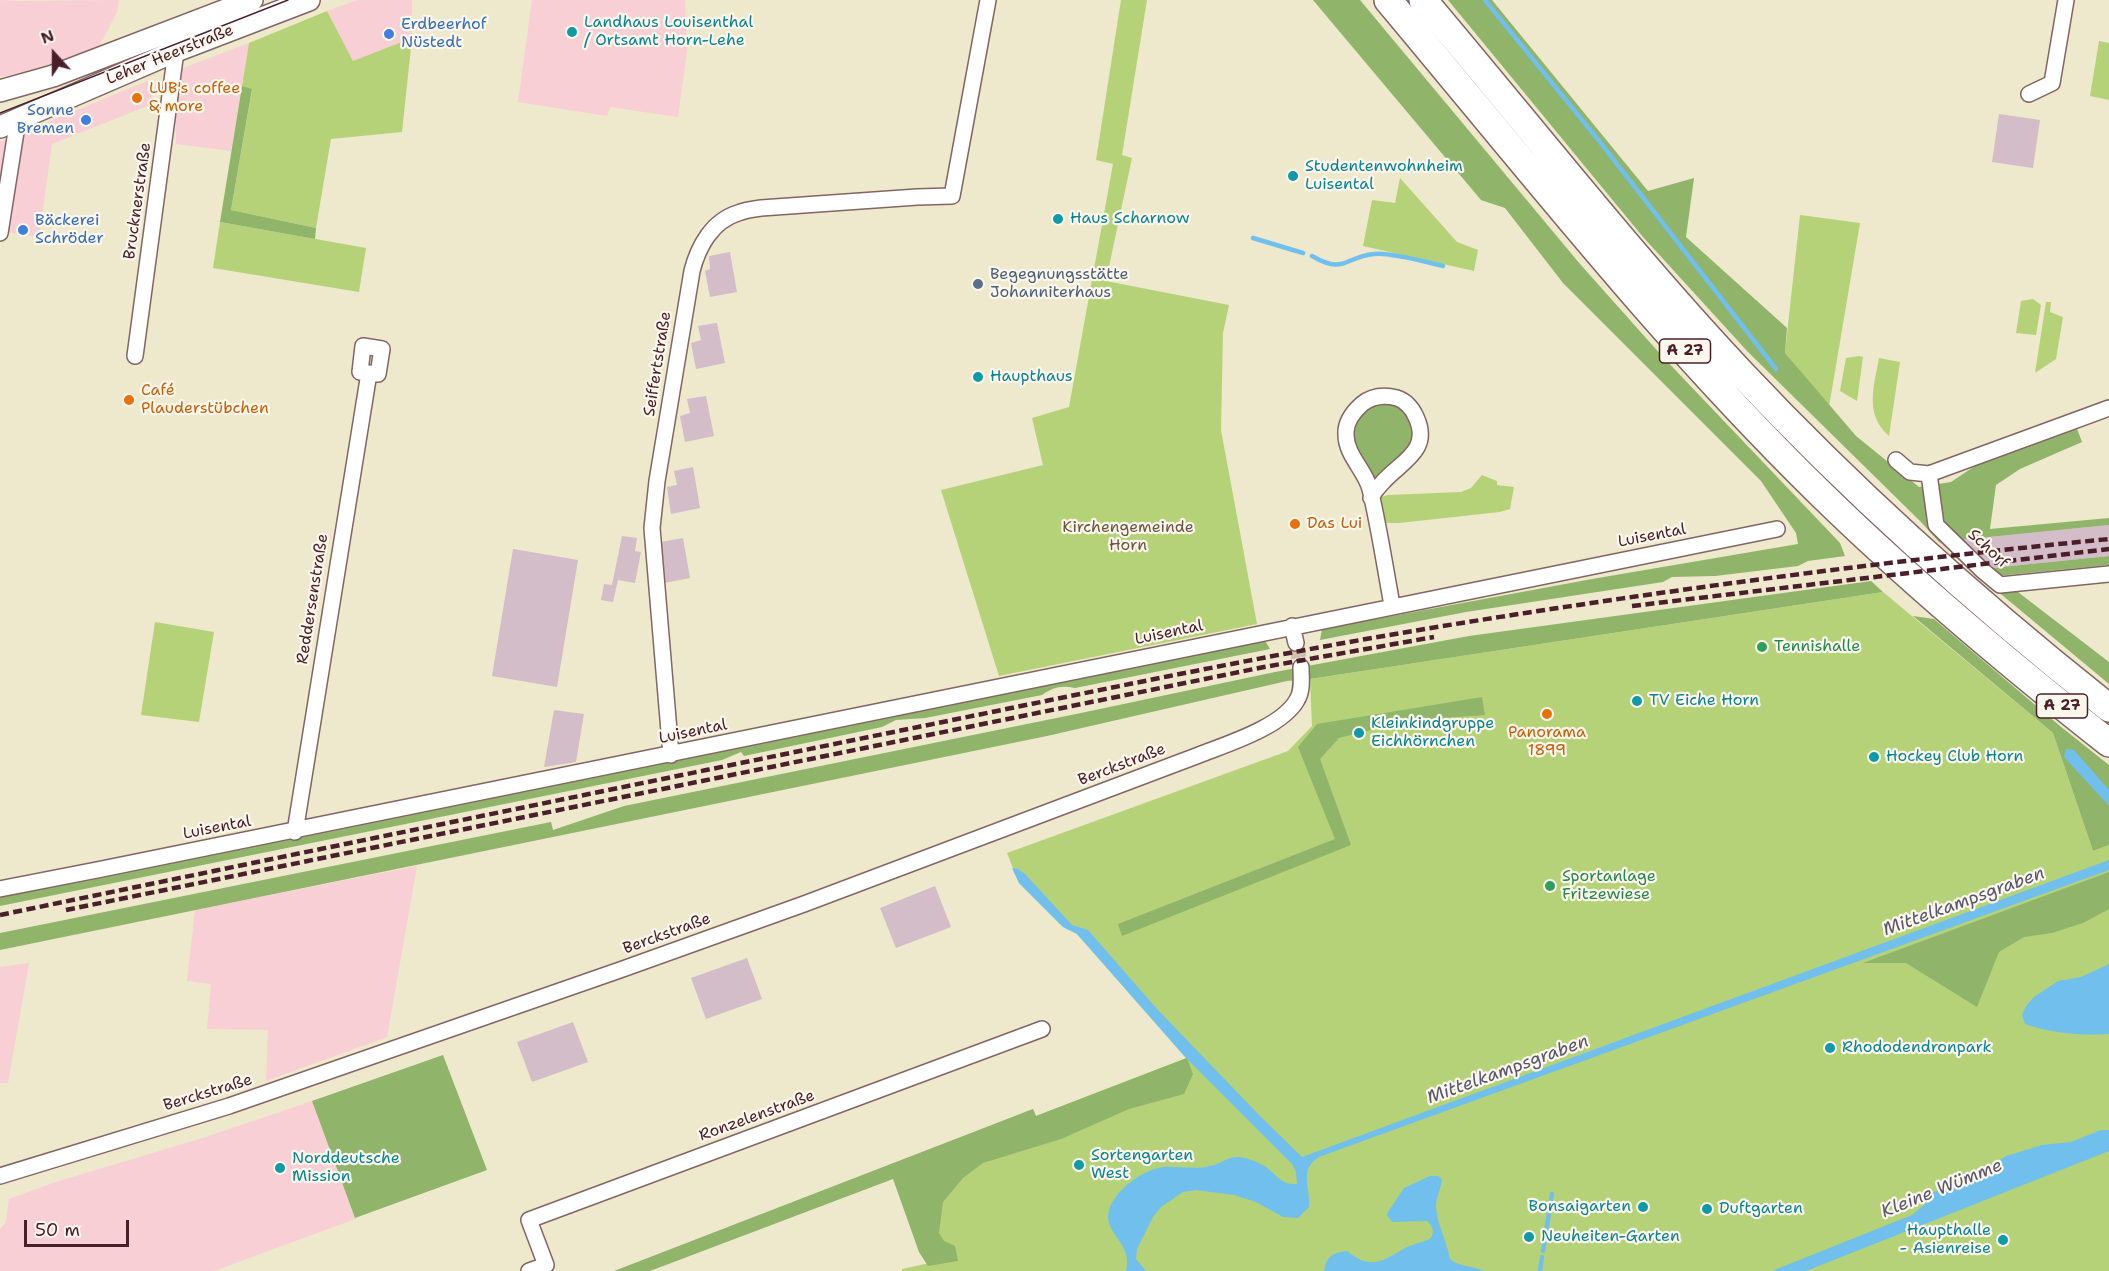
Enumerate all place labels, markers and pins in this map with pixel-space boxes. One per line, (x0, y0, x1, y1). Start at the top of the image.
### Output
place label: Landhaus Louisenthal / Ortsamt Horn-Lehe (584, 13, 753, 51)
place label: Erdbeerhof Nüstedt (401, 15, 487, 53)
marker: Landhaus Louisenthal / Ortsamt Horn-Lehe (565, 25, 579, 39)
marker: Erdbeerhof Nüstedt (382, 27, 396, 41)
place label: LUB's coffee & more (149, 79, 240, 117)
marker: LUB's coffee & more (130, 91, 144, 105)
place label: Sonne Bremen (17, 101, 74, 139)
marker: Sonne Bremen (79, 113, 93, 127)
place label: Studentenwohnheim Luisental (1305, 157, 1463, 195)
marker: Studentenwohnheim Luisental (1286, 169, 1300, 183)
place label: Haus Scharnow (1070, 209, 1190, 229)
place label: Bäckerei Schröder (35, 211, 104, 249)
marker: Haus Scharnow (1051, 212, 1065, 226)
marker: Bäckerei Schröder (16, 223, 30, 237)
place label: Begegnungsstätte Johanniterhaus (990, 265, 1129, 303)
marker: Begegnungsstätte Johanniterhaus (971, 277, 985, 291)
place label: Haupthaus (990, 367, 1073, 387)
marker: Haupthaus (971, 370, 985, 384)
place label: Café Plauderstübchen (141, 381, 269, 419)
marker: Café Plauderstübchen (122, 393, 136, 407)
place label: Das Lui (1307, 514, 1362, 534)
marker: Das Lui (1288, 517, 1302, 531)
place label: Tennishalle (1774, 637, 1860, 657)
marker: Tennishalle (1755, 640, 1769, 654)
place label: TV Eiche Horn (1649, 691, 1759, 711)
marker: TV Eiche Horn (1630, 694, 1644, 708)
marker: Panorama 1899 (1540, 707, 1554, 721)
place label: Kleinkindgruppe Eichhörnchen (1371, 714, 1494, 752)
place label: Panorama 1899 (1508, 723, 1586, 761)
marker: Kleinkindgruppe Eichhörnchen (1352, 726, 1366, 740)
place label: Hockey Club Horn (1886, 747, 2023, 767)
marker: Hockey Club Horn (1867, 750, 1881, 764)
place label: Sportanlage Fritzewiese (1562, 867, 1656, 905)
marker: Sportanlage Fritzewiese (1543, 879, 1557, 893)
place label: Rhododendronpark (1842, 1038, 1992, 1058)
marker: Rhododendronpark (1823, 1041, 1837, 1055)
place label: Sortengarten West (1091, 1146, 1193, 1184)
place label: Norddeutsche Mission (292, 1149, 400, 1187)
marker: Sortengarten West (1072, 1158, 1086, 1172)
marker: Norddeutsche Mission (273, 1161, 287, 1175)
place label: Bonsaigarten (1529, 1197, 1631, 1217)
place label: Duftgarten (1719, 1199, 1803, 1219)
marker: Bonsaigarten (1636, 1200, 1650, 1214)
marker: Duftgarten (1700, 1202, 1714, 1216)
place label: Haupthalle - Asienreise (1900, 1221, 1991, 1259)
place label: Neuheiten-Garten (1541, 1227, 1680, 1247)
marker: Neuheiten-Garten (1522, 1230, 1536, 1244)
marker: Haupthalle - Asienreise (1996, 1233, 2010, 1247)

